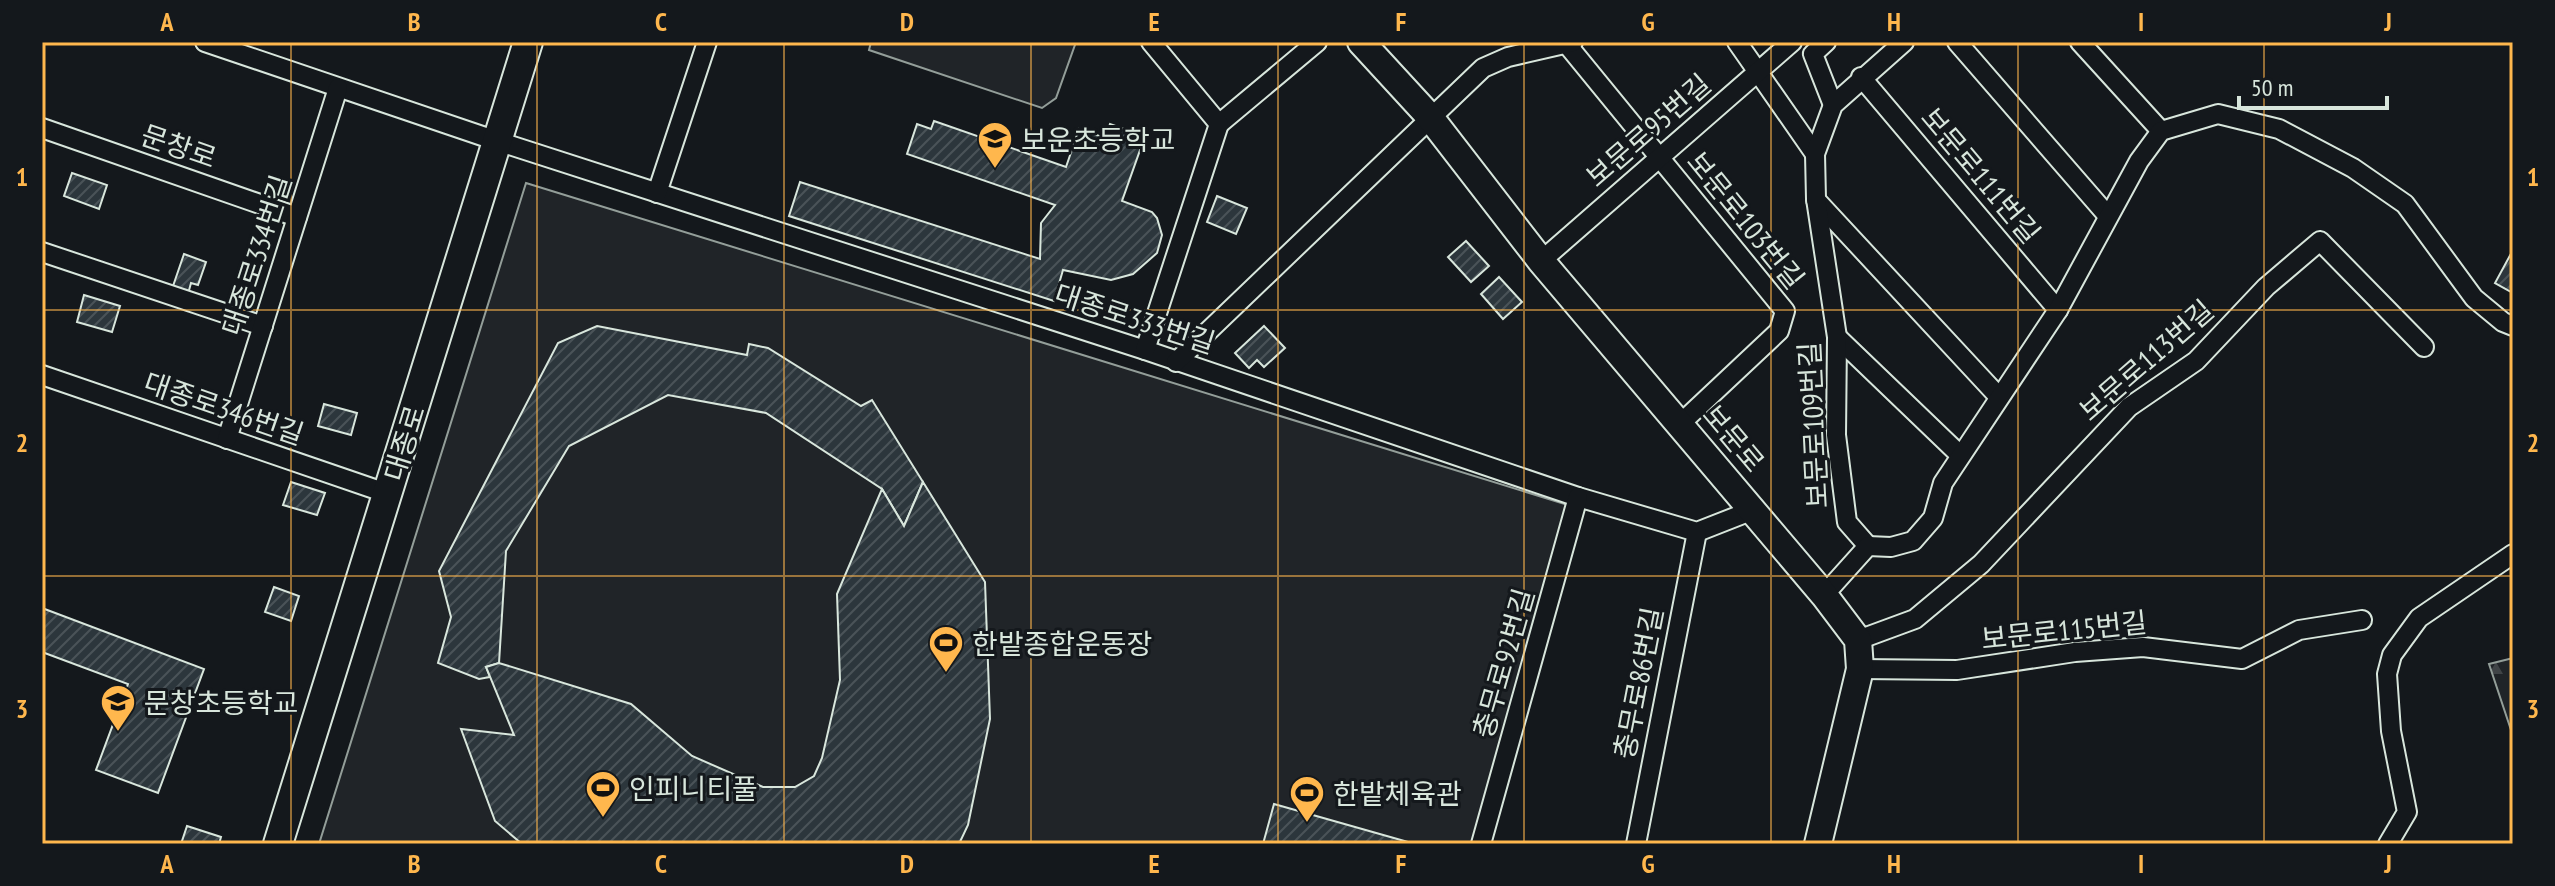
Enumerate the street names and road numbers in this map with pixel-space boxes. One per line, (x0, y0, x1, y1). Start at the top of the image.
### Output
street label: 보문로95번길 (1578, 66, 1718, 194)
street label: 보문로111번길 (1913, 99, 2049, 251)
street label: 문창로 (136, 116, 222, 176)
street label: 보문로103번길 (1679, 144, 1813, 296)
street label: 대종로334번길 (213, 170, 299, 340)
street label: 대종로333번길 (1050, 275, 1220, 361)
street label: 보문로113번길 (2071, 291, 2221, 429)
street label: 보문로109번길 (1790, 341, 1836, 509)
street label: 대종로346번길 (139, 363, 309, 453)
street label: 보문로 (1695, 397, 1773, 479)
street label: 대종로 (375, 401, 433, 485)
street label: 충무로92번길 (1464, 584, 1542, 742)
street label: 보문로115번길 (1979, 603, 2149, 657)
street label: 충무로86번길 (1605, 604, 1671, 762)

